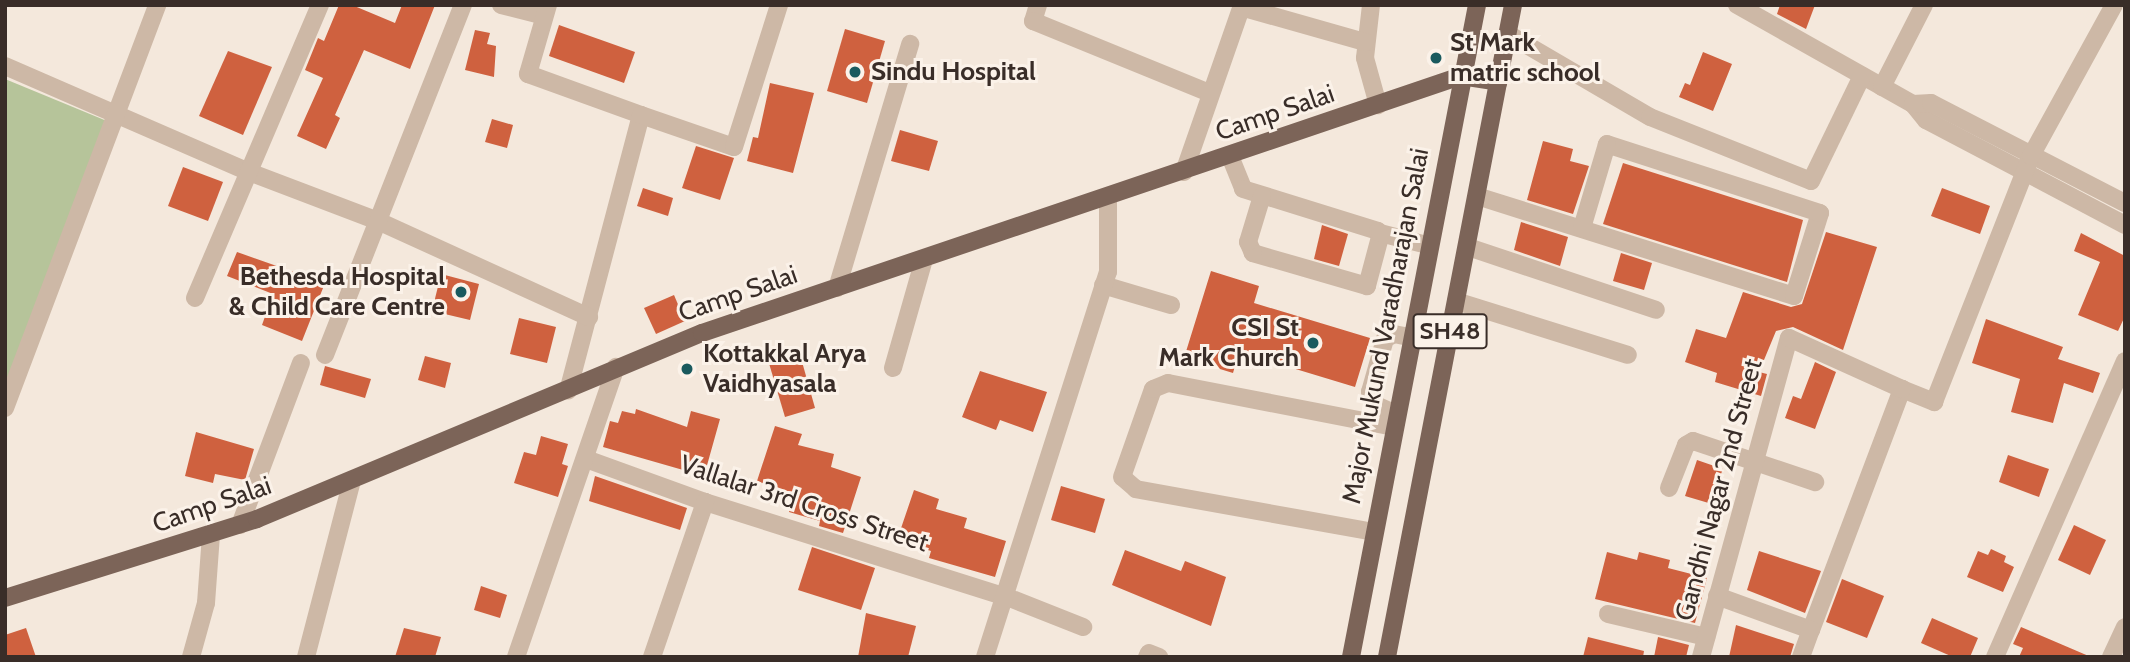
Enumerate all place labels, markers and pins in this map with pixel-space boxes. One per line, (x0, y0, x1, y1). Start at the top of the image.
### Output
place label: St Mark matric school (1450, 27, 1600, 88)
marker: St Mark matric school (1428, 50, 1444, 66)
place label: Sindu Hospital (871, 56, 1036, 88)
marker: Sindu Hospital (845, 62, 865, 82)
place label: Bethesda Hospital & Child Care Centre (229, 261, 445, 322)
marker: Bethesda Hospital & Child Care Centre (451, 282, 471, 302)
place label: CSI St Mark Church (1159, 312, 1299, 374)
marker: CSI St Mark Church (1305, 335, 1321, 351)
place label: Kottakkal Arya Vaidhyasala (703, 338, 866, 400)
marker: Kottakkal Arya Vaidhyasala (677, 359, 697, 379)

